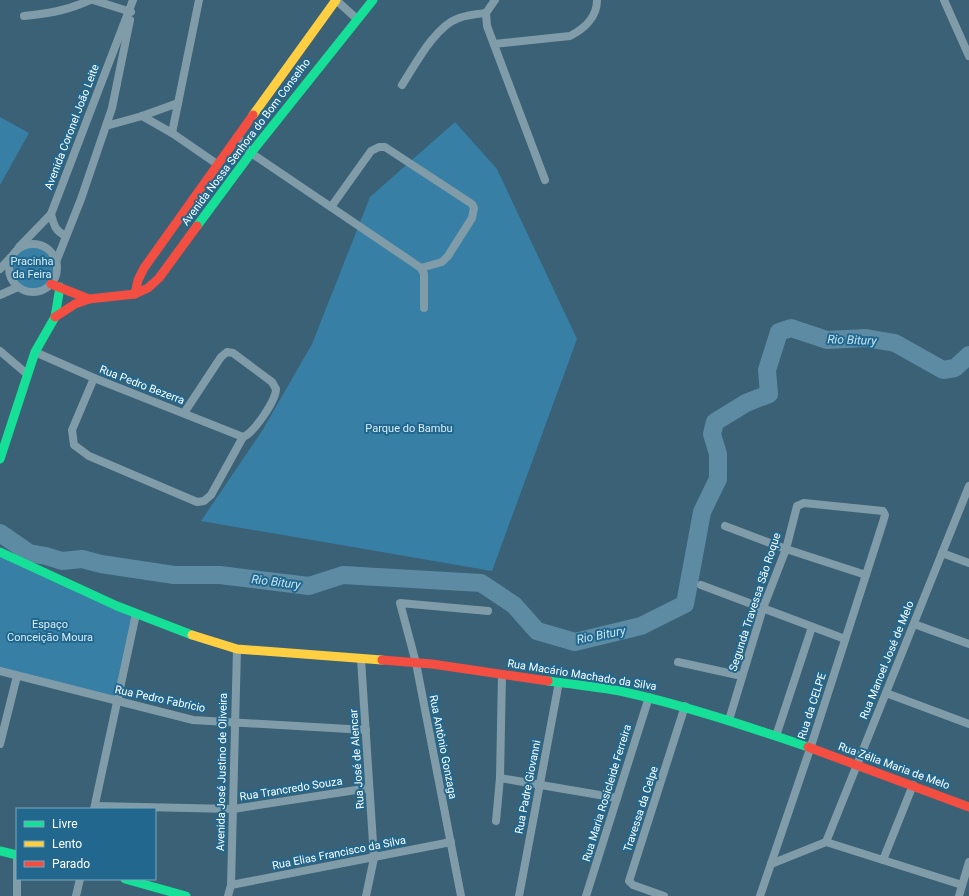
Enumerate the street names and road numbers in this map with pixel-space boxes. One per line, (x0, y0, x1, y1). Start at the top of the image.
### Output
street label: Avenida Nossa Senhora do Bom Conselho (179, 56, 313, 228)
street label: Avenida Coronel João Leite (42, 62, 102, 192)
street label: Rua Pedro Bezerra (98, 363, 186, 407)
street label: Segunda Travessa São Roque (726, 531, 784, 673)
street label: Rua Manoel José de Melo (857, 599, 917, 721)
street label: Rua Macário Machado da Silva (506, 657, 658, 693)
street label: Rua da CELPE (795, 671, 829, 741)
street label: Rua Pedro Fabrício (114, 683, 206, 715)
street label: Avenida José Justino de Oliveira (214, 693, 230, 851)
street label: Rua Antônio Gonzaga (427, 694, 459, 800)
street label: Rua José de Alencar (347, 708, 367, 809)
street label: Rua Maria Rosicleide Ferreira (580, 723, 634, 863)
street label: Rua Padre Giovanni (513, 739, 543, 835)
street label: Rua Zélia Maria de Melo (836, 740, 952, 792)
street label: Travessa da Celpe (621, 764, 661, 853)
street label: Rua Trancredo Souza (239, 774, 343, 804)
street label: Rua Elias Francisco da Silva (271, 834, 407, 872)

